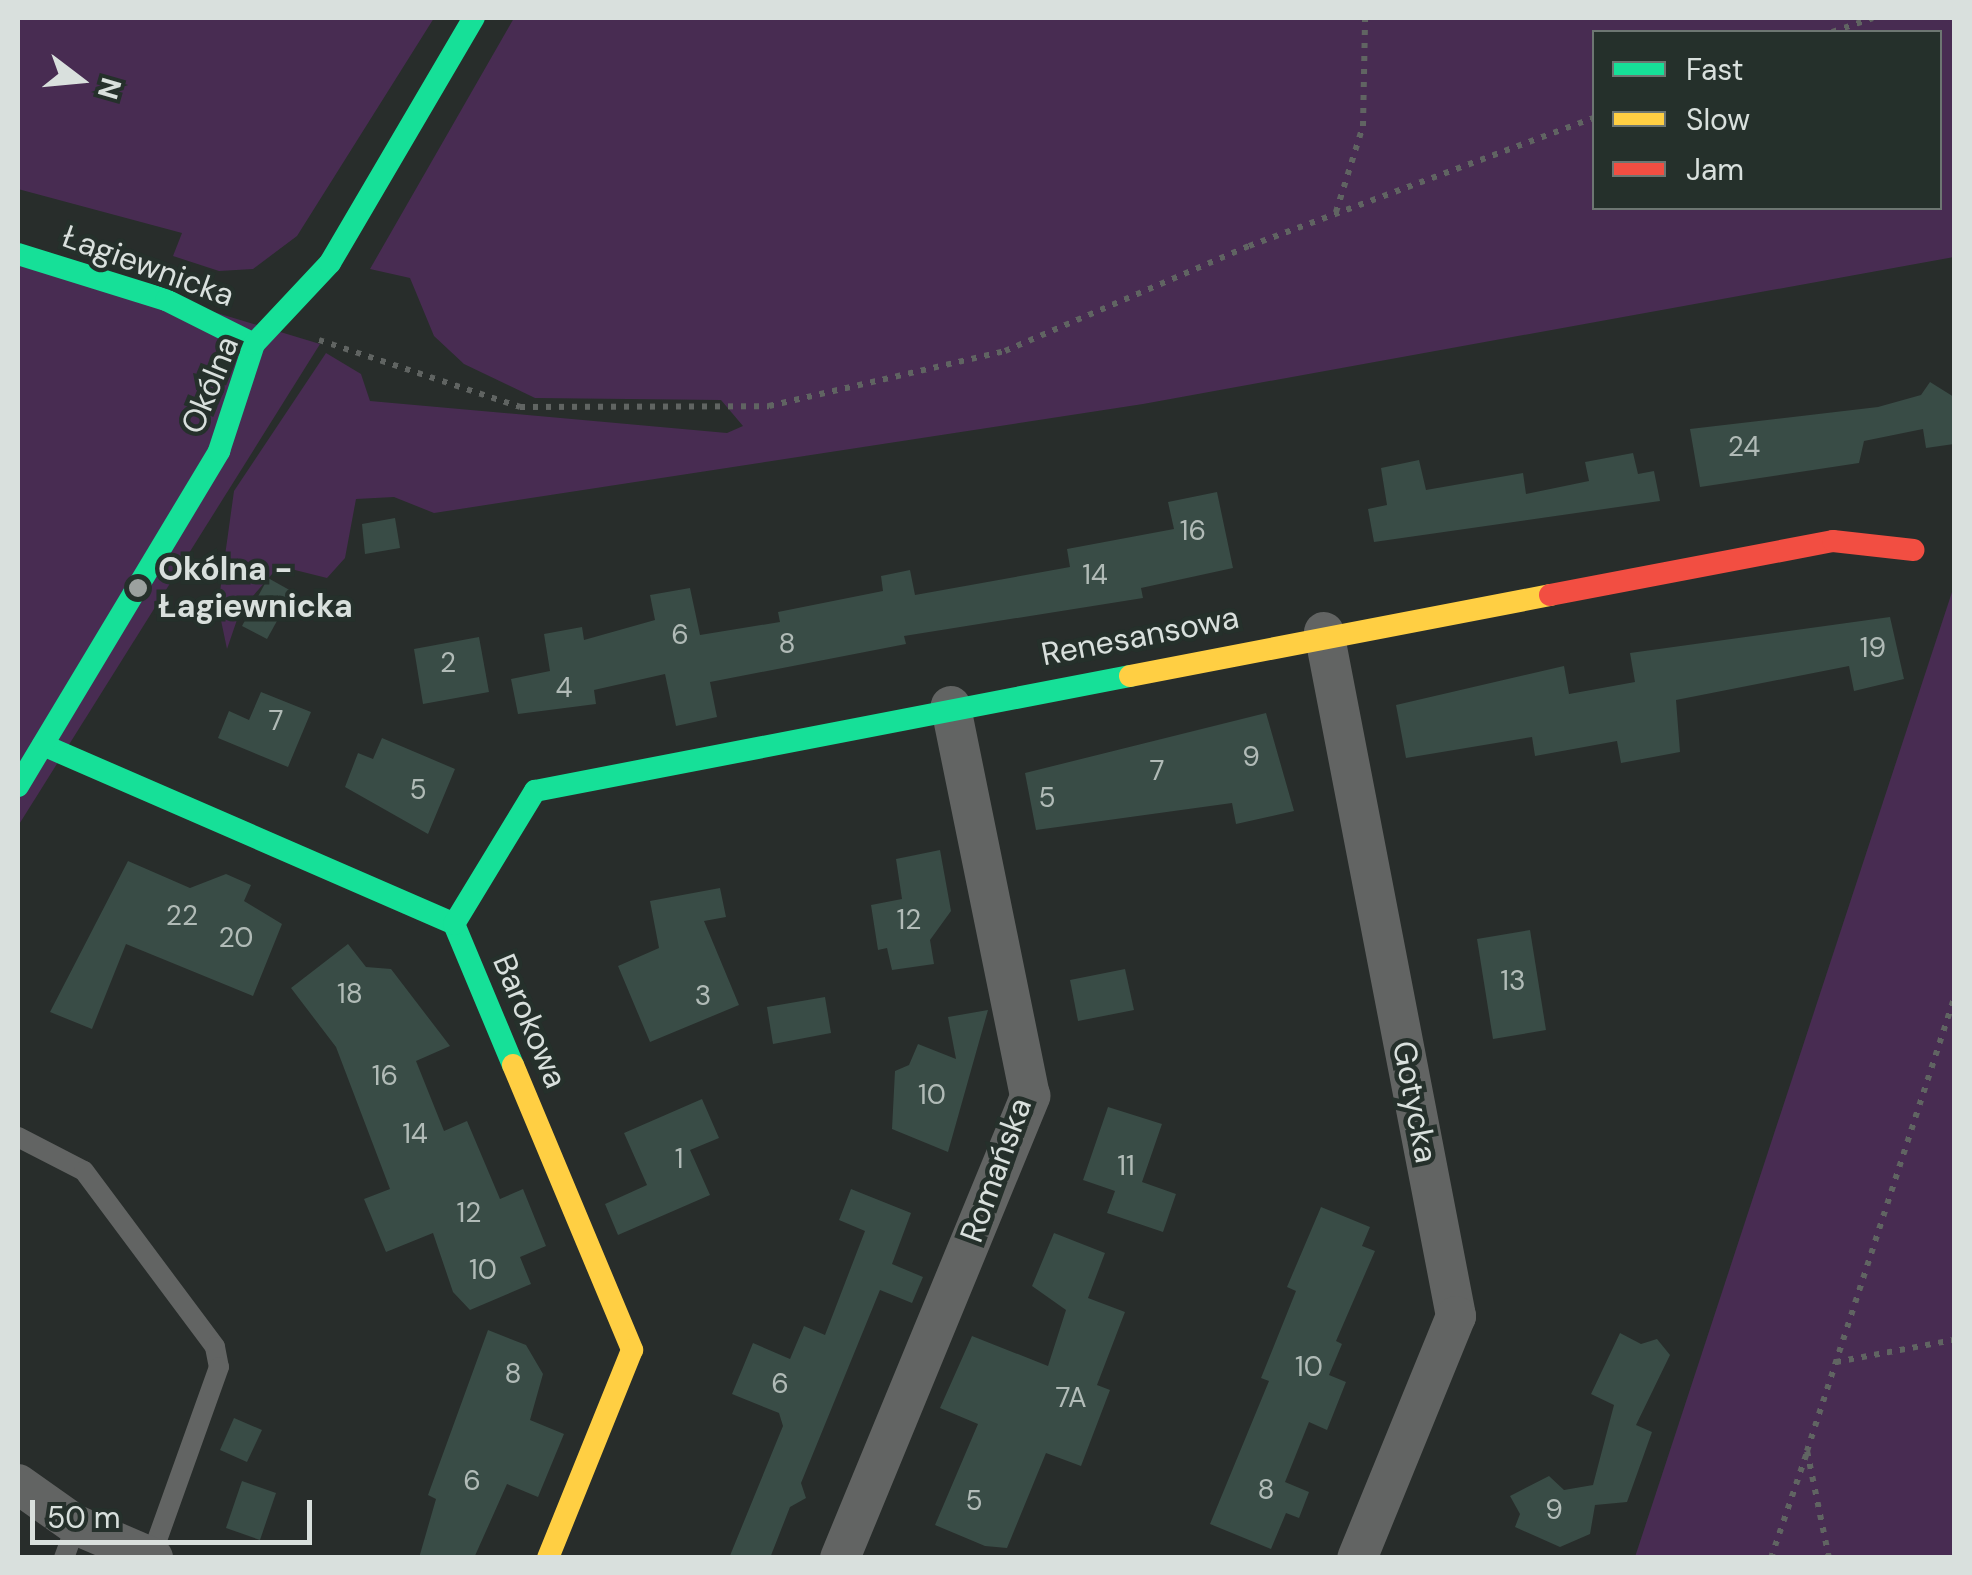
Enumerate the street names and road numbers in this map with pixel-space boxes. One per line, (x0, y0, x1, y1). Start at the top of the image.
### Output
street label: Łagiewnicka (57, 217, 239, 315)
street label: Okólna (173, 331, 247, 439)
street label: Renesansowa (1038, 598, 1242, 674)
street label: Barokowa (485, 948, 575, 1094)
street label: Gotycka (1384, 1038, 1446, 1166)
street label: Romańska (952, 1093, 1040, 1247)

